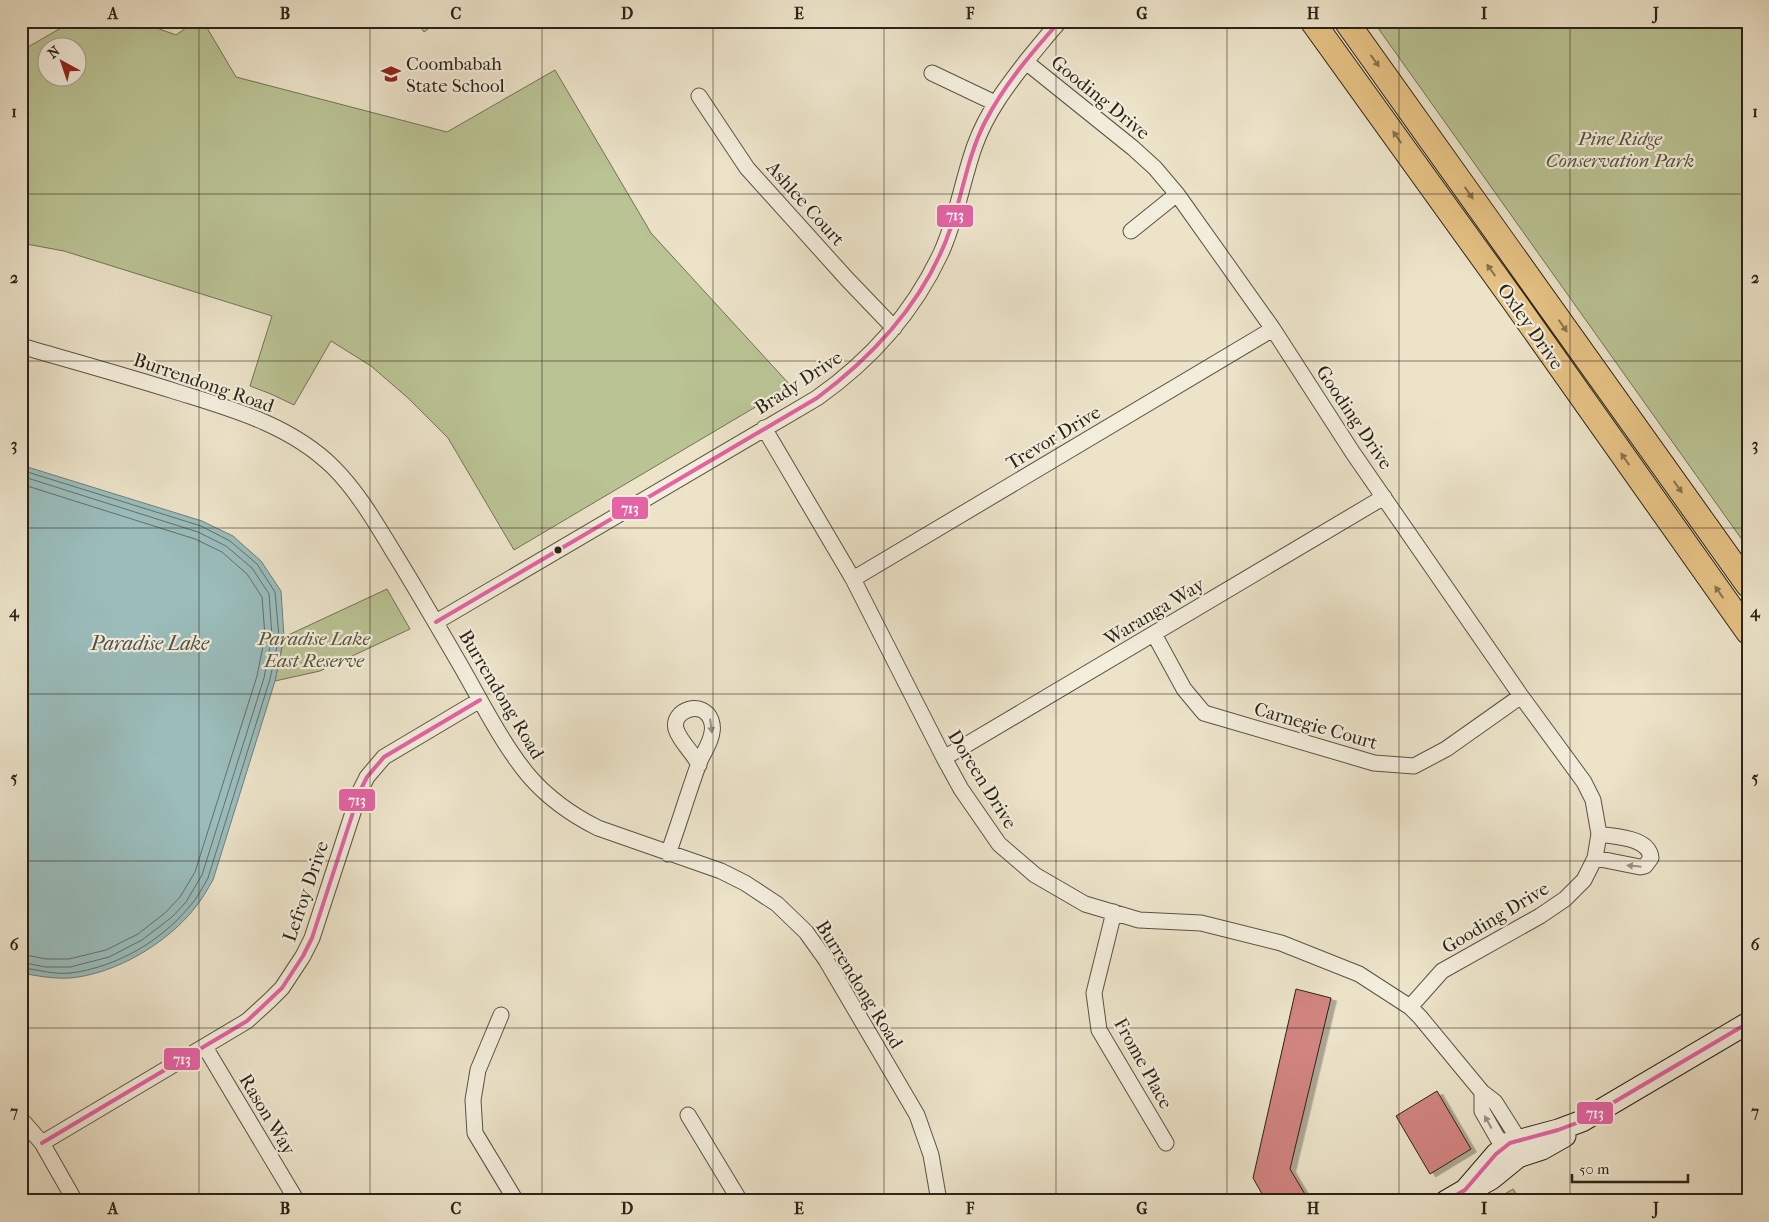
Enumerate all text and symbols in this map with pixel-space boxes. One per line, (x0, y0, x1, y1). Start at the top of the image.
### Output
text: A (107, 4, 119, 23)
text: B (280, 4, 290, 23)
text: C (451, 4, 462, 23)
text: D (621, 4, 633, 23)
text: E (794, 4, 804, 23)
text: F (965, 4, 975, 23)
text: G (1136, 4, 1148, 23)
text: H (1307, 4, 1320, 23)
text: I (1481, 4, 1488, 23)
text: J (1651, 4, 1659, 24)
north arrow (38, 38, 88, 88)
text: N (44, 42, 64, 62)
street label: Gooding Drive (1047, 51, 1154, 144)
place label: Coombabah State School (406, 53, 505, 97)
one-way arrow (1370, 54, 1380, 68)
school or university icon: Coombabah State School (380, 63, 402, 85)
text: 1 (11, 102, 17, 121)
text: 1 (1752, 102, 1758, 121)
park label: Pine Ridge Conservation Park (1546, 128, 1694, 172)
one-way arrow (1392, 130, 1402, 144)
street label: Ashlee Court (761, 156, 849, 251)
one-way arrow (1464, 186, 1474, 200)
line badge: 713 (936, 204, 974, 228)
text: 713 (945, 207, 964, 224)
one-way arrow (1486, 263, 1496, 277)
text: 2 (10, 268, 18, 287)
text: 2 (1751, 268, 1759, 287)
street label: Oxley Drive (1493, 279, 1568, 374)
one-way arrow (1558, 319, 1568, 332)
street label: Brady Drive (751, 346, 846, 419)
street label: Burrendong Road (131, 349, 277, 417)
street label: Gooding Drive (1311, 362, 1397, 474)
street label: Trevor Drive (1002, 401, 1105, 475)
text: 3 (11, 435, 17, 455)
text: 3 (1752, 435, 1758, 455)
one-way arrow (1620, 453, 1630, 466)
one-way arrow (1673, 480, 1683, 493)
line badge: 713 (611, 496, 649, 520)
text: 713 (620, 500, 639, 517)
unlabelled marker (553, 545, 563, 555)
street label: Waranga Way (1100, 573, 1209, 651)
one-way arrow (1714, 586, 1725, 599)
text: 4 (8, 602, 20, 622)
text: 4 (1749, 602, 1761, 622)
street label: Burrendong Road (454, 626, 549, 764)
park label: Paradise Lake East Reserve (257, 628, 372, 672)
water label: Paradise Lake (90, 632, 210, 655)
street label: Carnegie Court (1252, 698, 1380, 754)
one-way arrow (707, 718, 715, 734)
street label: Doreen Drive (943, 726, 1021, 833)
text: 5 (11, 768, 18, 787)
text: 5 (1752, 768, 1759, 787)
line badge: 713 (338, 788, 376, 812)
text: 713 (347, 792, 366, 809)
street label: Lefroy Drive (278, 838, 333, 944)
one-way arrow (1625, 861, 1641, 869)
street label: Gooding Drive (1438, 877, 1553, 958)
street label: Burrendong Road (811, 916, 908, 1053)
text: 6 (10, 935, 19, 954)
text: 6 (1751, 935, 1760, 954)
street label: Frome Place (1109, 1014, 1177, 1113)
line badge: 713 (163, 1047, 201, 1071)
text: 713 (172, 1051, 191, 1068)
street label: Rason Way (234, 1070, 300, 1160)
line badge: 713 (1576, 1101, 1614, 1125)
text: 7 (9, 1102, 18, 1121)
text: 7 (1750, 1102, 1759, 1121)
text: 713 (1585, 1105, 1604, 1122)
one-way arrow (1484, 1116, 1493, 1129)
scale bar (1572, 1152, 1688, 1184)
text: 50 m (1579, 1160, 1610, 1178)
text: A (107, 1199, 119, 1218)
text: B (280, 1199, 290, 1218)
text: C (451, 1199, 462, 1218)
text: D (621, 1199, 633, 1218)
text: E (794, 1199, 804, 1218)
text: F (965, 1199, 975, 1218)
text: G (1136, 1199, 1148, 1218)
text: H (1307, 1199, 1320, 1218)
text: I (1481, 1199, 1488, 1218)
text: J (1651, 1199, 1659, 1219)

